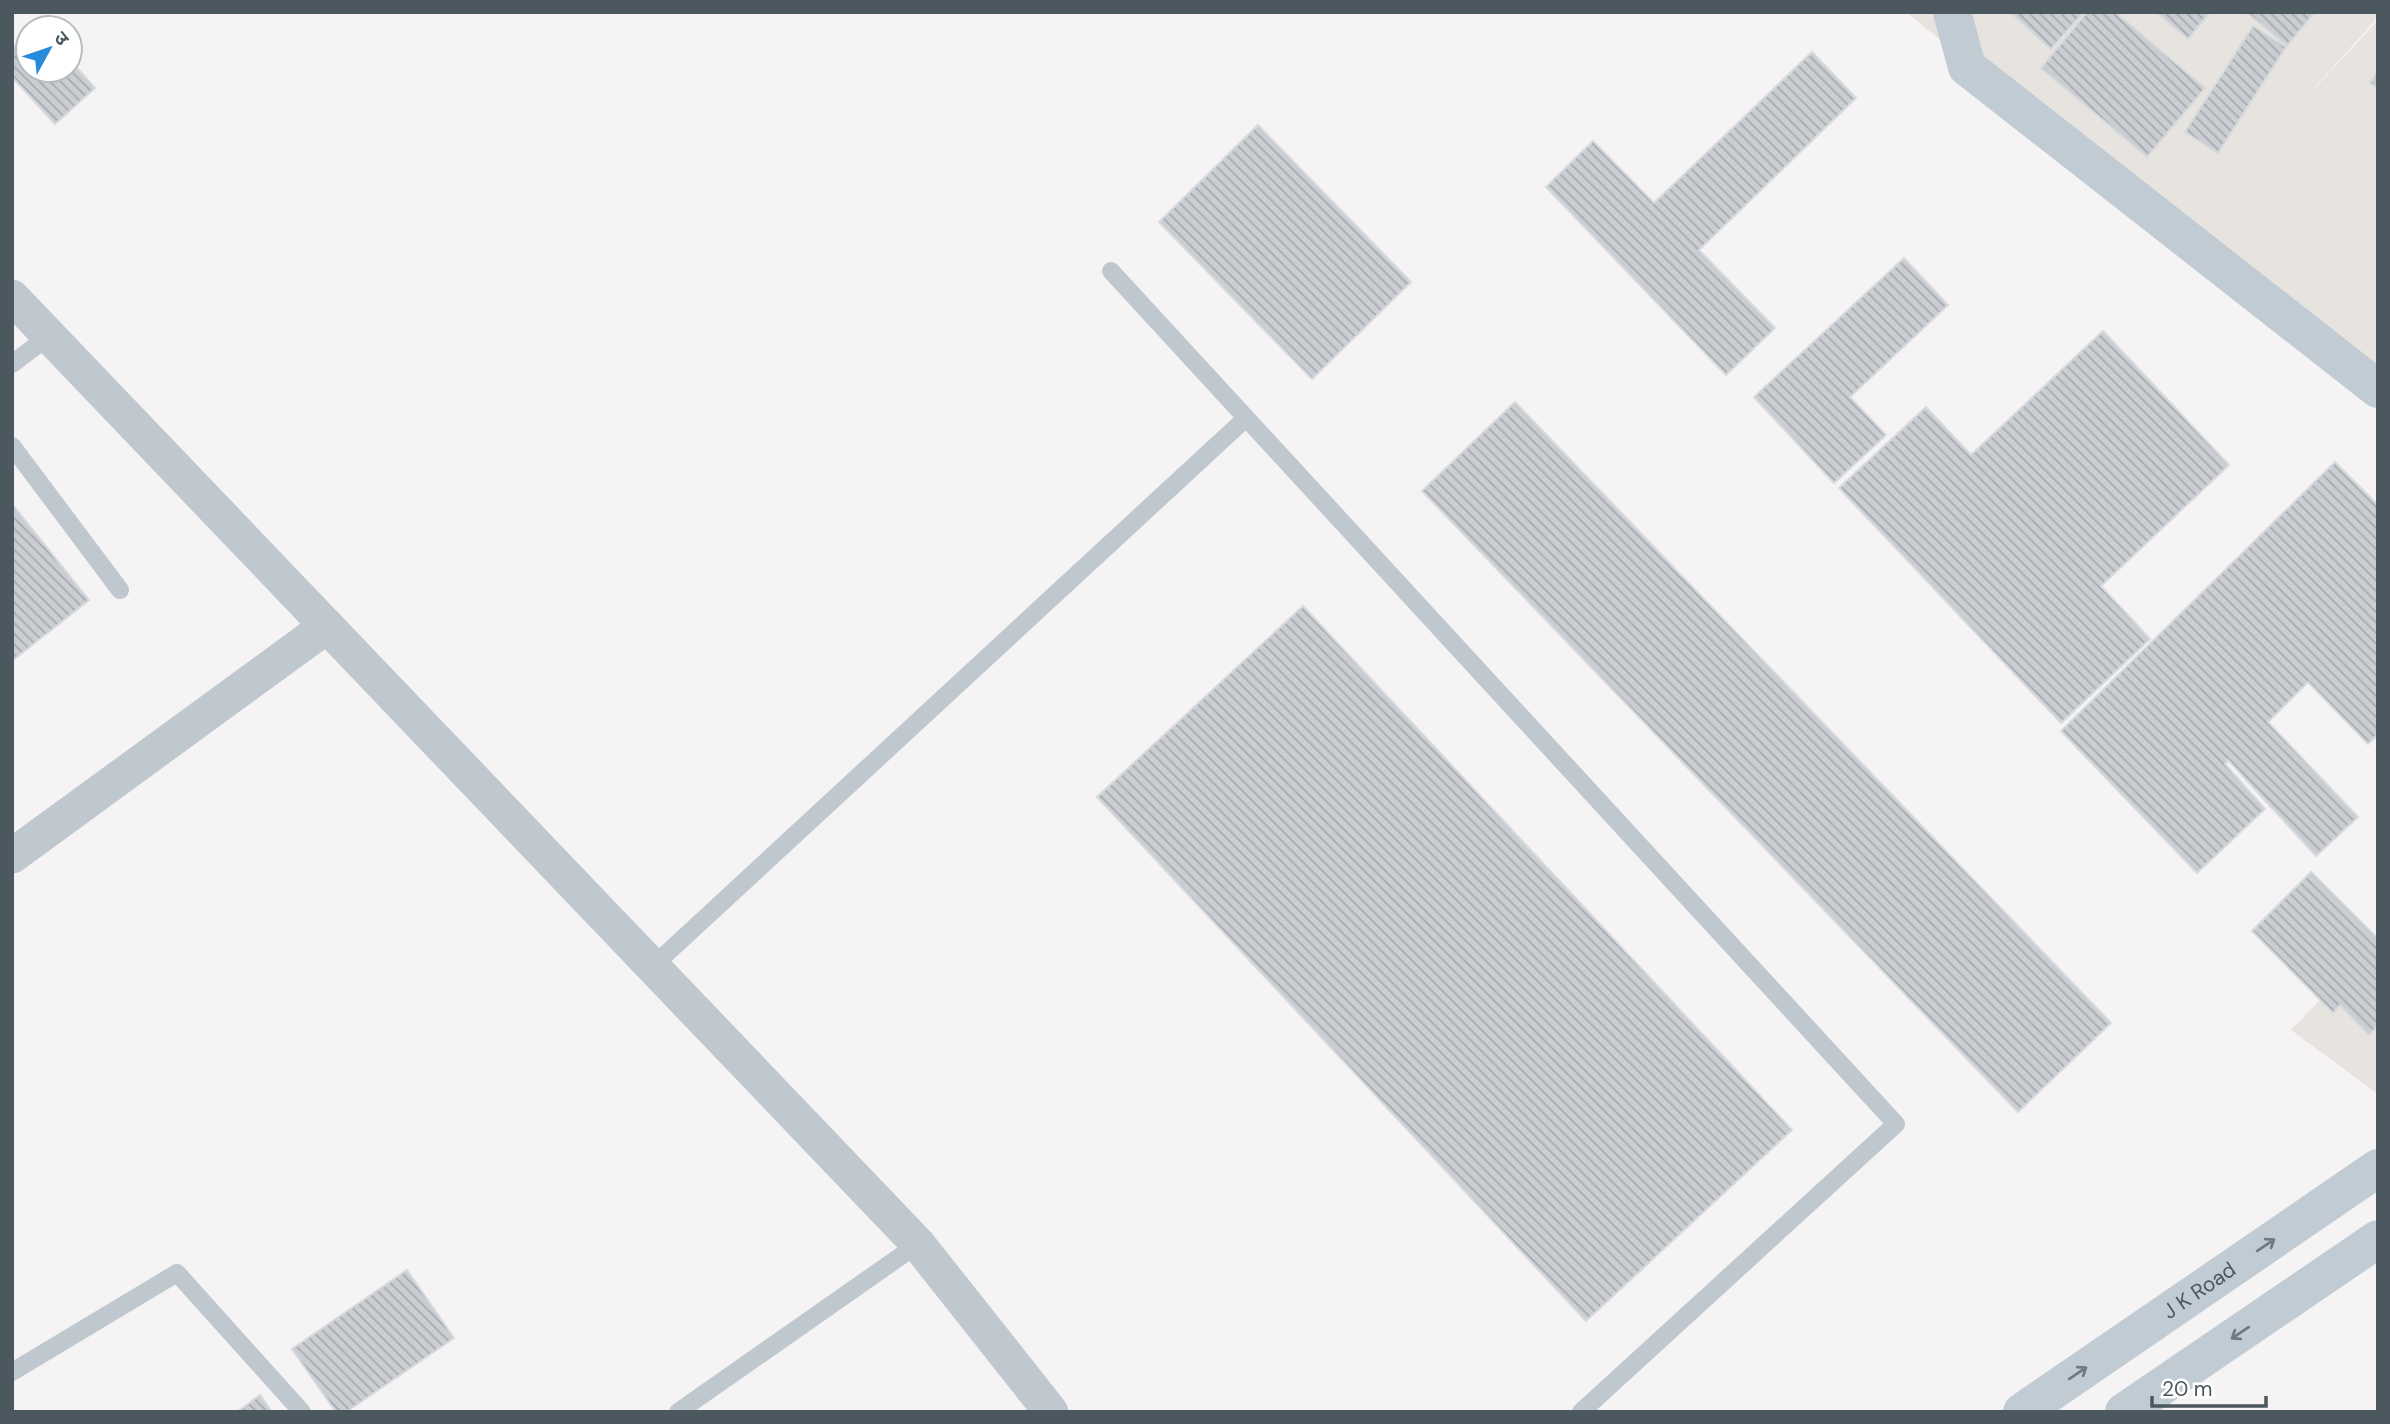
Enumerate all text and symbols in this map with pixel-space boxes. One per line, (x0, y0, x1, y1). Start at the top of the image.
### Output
north arrow (14, 14, 84, 84)
text: उ (48, 26, 75, 51)
one-way arrow (2256, 1237, 2275, 1252)
street label: J K Road (2157, 1255, 2241, 1325)
one-way arrow (2231, 1326, 2250, 1340)
scale bar (2152, 1364, 2266, 1408)
one-way arrow (2068, 1366, 2087, 1380)
text: 20 m (2162, 1375, 2213, 1403)

